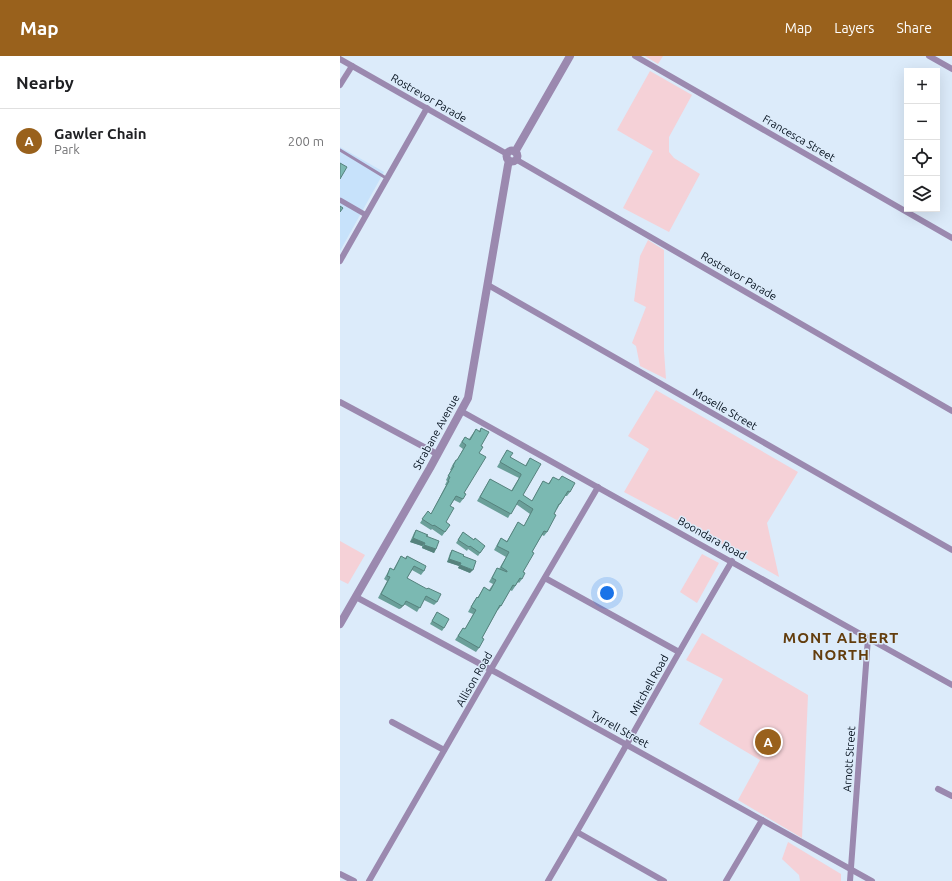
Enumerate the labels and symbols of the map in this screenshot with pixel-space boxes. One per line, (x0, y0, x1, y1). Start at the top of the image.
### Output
street label: Rostrevor Parade (389, 71, 469, 125)
street label: Francesca Street (761, 112, 838, 164)
street label: Rostrevor Parade (699, 249, 779, 303)
street label: Moselle Street (691, 386, 760, 433)
street label: Strabane Avenue (410, 392, 462, 472)
street label: Boondara Road (676, 514, 748, 562)
your location (597, 583, 617, 603)
district label: MONT ALBERT NORTH (783, 629, 899, 663)
street label: Allison Road (454, 650, 494, 708)
street label: Mitchell Road (627, 653, 671, 717)
street label: Tyrrell Street (589, 708, 652, 750)
street label: Arnott Street (841, 725, 857, 792)
pin: A (755, 727, 781, 757)

